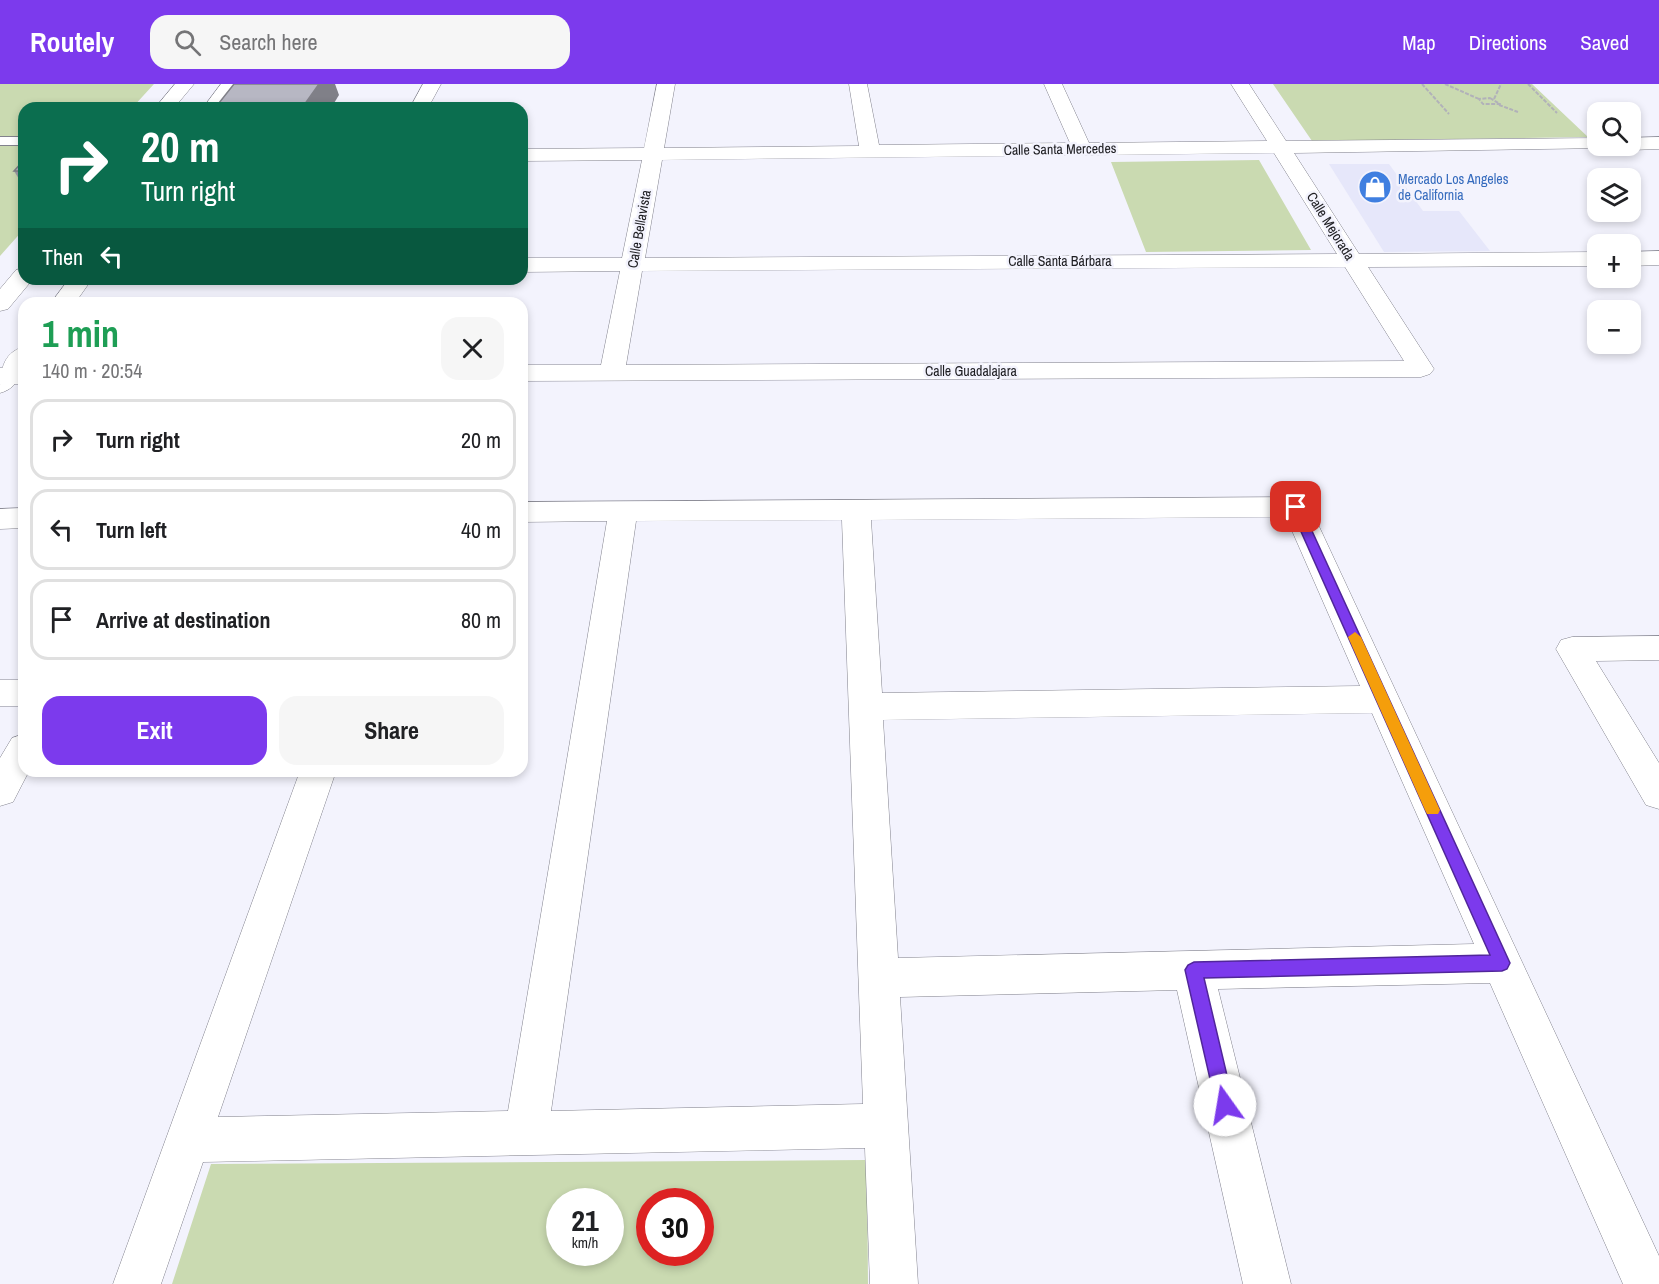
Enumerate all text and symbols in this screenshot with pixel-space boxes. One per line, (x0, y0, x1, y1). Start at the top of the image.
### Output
search box (150, 15, 570, 69)
text: Routely (30, 23, 114, 61)
icon: search (171, 26, 204, 59)
text: Search here (219, 27, 317, 57)
text: Map (1402, 28, 1436, 57)
text: Directions (1469, 28, 1547, 57)
text: Saved (1580, 28, 1629, 57)
map controls (1587, 102, 1641, 354)
button: search (1587, 102, 1641, 156)
text: 20 m (141, 119, 220, 175)
icon: right (42, 126, 120, 204)
street label: Calle Santa Mercedes (1003, 139, 1117, 159)
button: layers (1587, 168, 1641, 222)
shop icon: Mercado Los Angeles de California (1357, 169, 1393, 205)
place label: Mercado Los Angeles de California (1398, 170, 1509, 204)
text: Turn right (141, 173, 235, 209)
street label: Calle Bellavista (623, 188, 655, 270)
street label: Calle Mejorada (1303, 188, 1359, 264)
button: + (1587, 234, 1641, 288)
icon: left (95, 240, 128, 273)
text: Then (42, 242, 83, 272)
street label: Calle Santa Bárbara (1008, 252, 1112, 270)
button: − (1587, 300, 1641, 354)
text: 1 min (42, 310, 119, 358)
button: close (441, 317, 504, 380)
text: 140 m · 20:54 (42, 357, 142, 384)
street label: Calle Guadalajara (925, 362, 1018, 380)
icon: right (45, 423, 78, 456)
text: Turn right (96, 425, 180, 455)
text: 20 m (461, 425, 501, 455)
pin (1270, 481, 1321, 532)
icon: arrive (1279, 490, 1312, 523)
icon: left (45, 513, 78, 546)
text: Turn left (96, 515, 167, 545)
text: 40 m (461, 515, 501, 545)
icon: arrive (45, 603, 78, 636)
text: Arrive at destination (96, 605, 270, 635)
text: 80 m (461, 605, 501, 635)
button: Exit (42, 696, 267, 765)
button: Share (279, 696, 504, 765)
position arrow (1193, 1073, 1257, 1137)
speed limit sign: 30 (636, 1188, 714, 1266)
text: 21 (571, 1200, 599, 1240)
text: km/h (572, 1232, 598, 1253)

